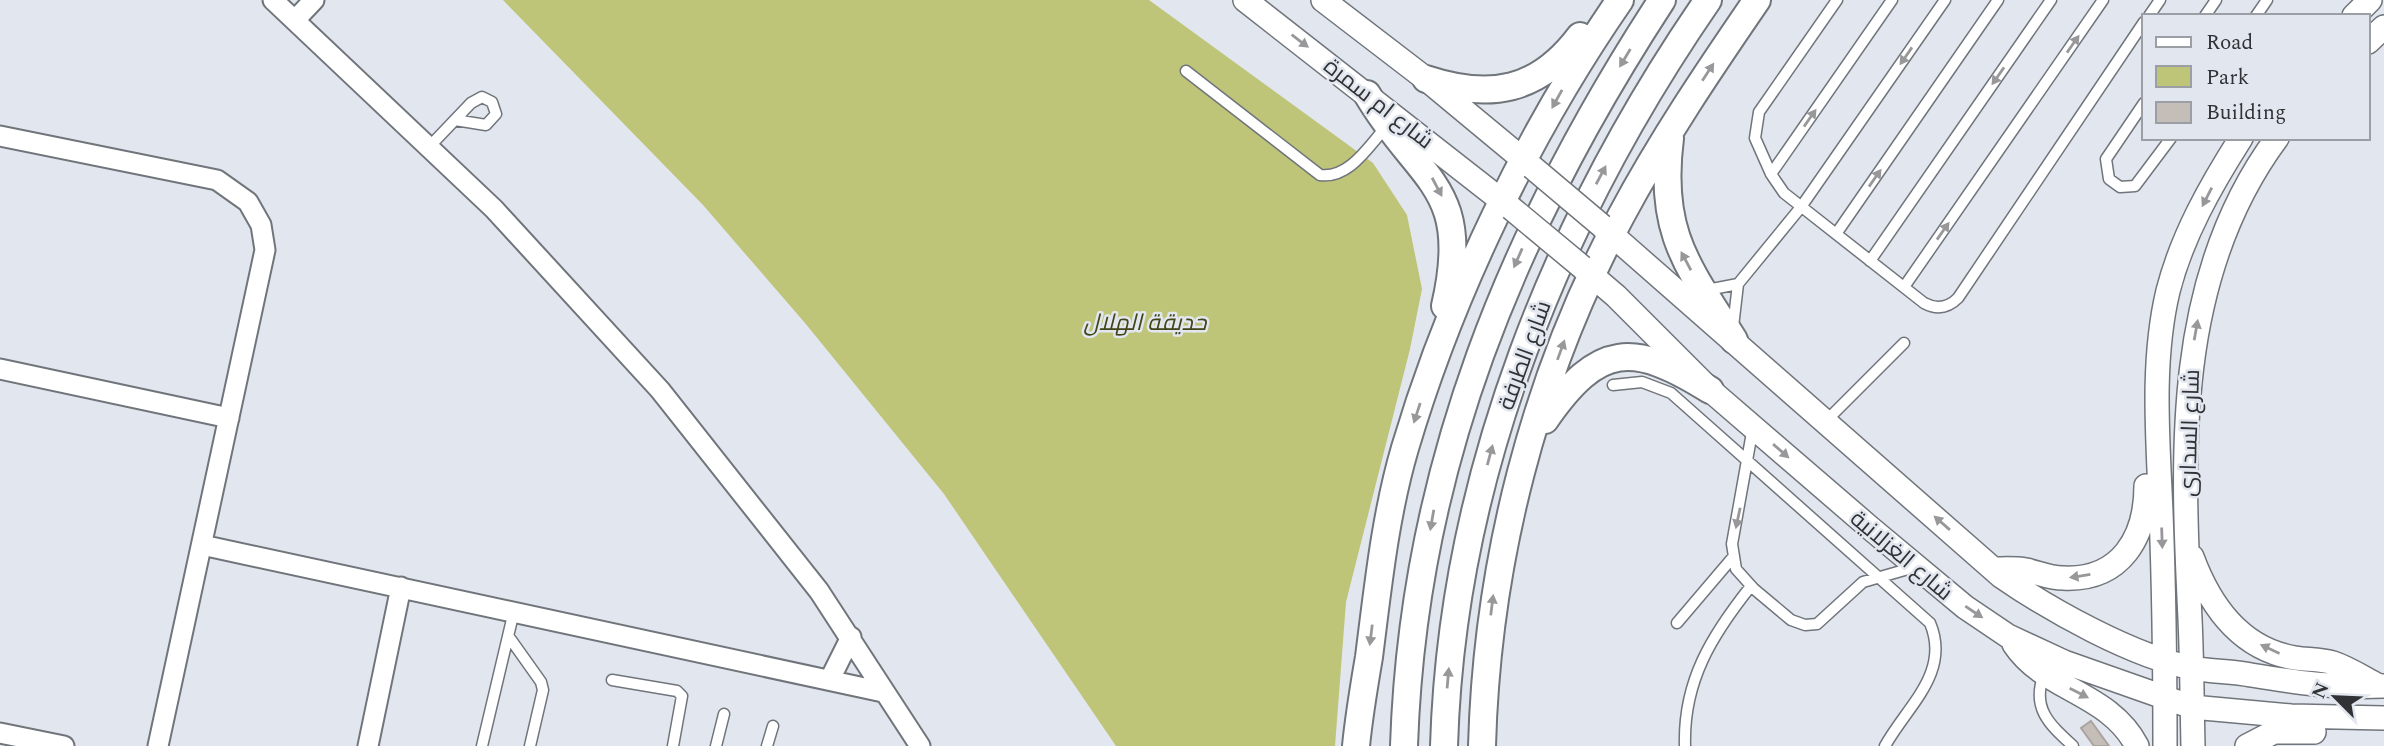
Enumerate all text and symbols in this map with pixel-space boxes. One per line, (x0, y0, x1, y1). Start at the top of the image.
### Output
legend (2142, 14, 2370, 140)
text: Road (2206, 27, 2253, 59)
one-way arrow (1291, 34, 1309, 48)
one-way arrow (2066, 35, 2080, 53)
one-way arrow (1899, 47, 1913, 65)
one-way arrow (1619, 48, 1631, 67)
street label: شارع ام سمرة (1315, 50, 1441, 158)
text: Park (2206, 62, 2250, 94)
one-way arrow (1701, 63, 1715, 81)
one-way arrow (1991, 67, 2005, 85)
one-way arrow (1551, 89, 1563, 109)
text: Building (2206, 97, 2286, 129)
one-way arrow (1803, 109, 1817, 127)
one-way arrow (1595, 165, 1606, 185)
one-way arrow (1868, 169, 1882, 187)
one-way arrow (1431, 177, 1443, 197)
one-way arrow (2201, 187, 2212, 207)
one-way arrow (1936, 222, 1950, 240)
one-way arrow (1512, 248, 1524, 268)
one-way arrow (1680, 251, 1692, 271)
street label: شارع الطرفة (1489, 296, 1561, 415)
park label: حديقة الهلال (1083, 306, 1208, 341)
one-way arrow (2191, 319, 2202, 341)
one-way arrow (1556, 340, 1567, 361)
street label: شارع السدارى (2171, 369, 2210, 497)
one-way arrow (1411, 403, 1422, 424)
one-way arrow (1485, 443, 1496, 465)
one-way arrow (1772, 443, 1789, 458)
street label: شارع الغزلانية (1842, 502, 1960, 610)
one-way arrow (1732, 507, 1743, 529)
one-way arrow (1426, 509, 1437, 531)
one-way arrow (1933, 516, 1950, 531)
one-way arrow (2156, 528, 2167, 550)
one-way arrow (2069, 571, 2091, 582)
one-way arrow (1487, 594, 1498, 616)
one-way arrow (1965, 605, 1983, 619)
one-way arrow (1366, 625, 1377, 647)
one-way arrow (2260, 643, 2280, 655)
north arrow (2300, 662, 2370, 732)
one-way arrow (1443, 667, 1454, 689)
text: N (2304, 678, 2337, 704)
one-way arrow (2070, 686, 2090, 698)

